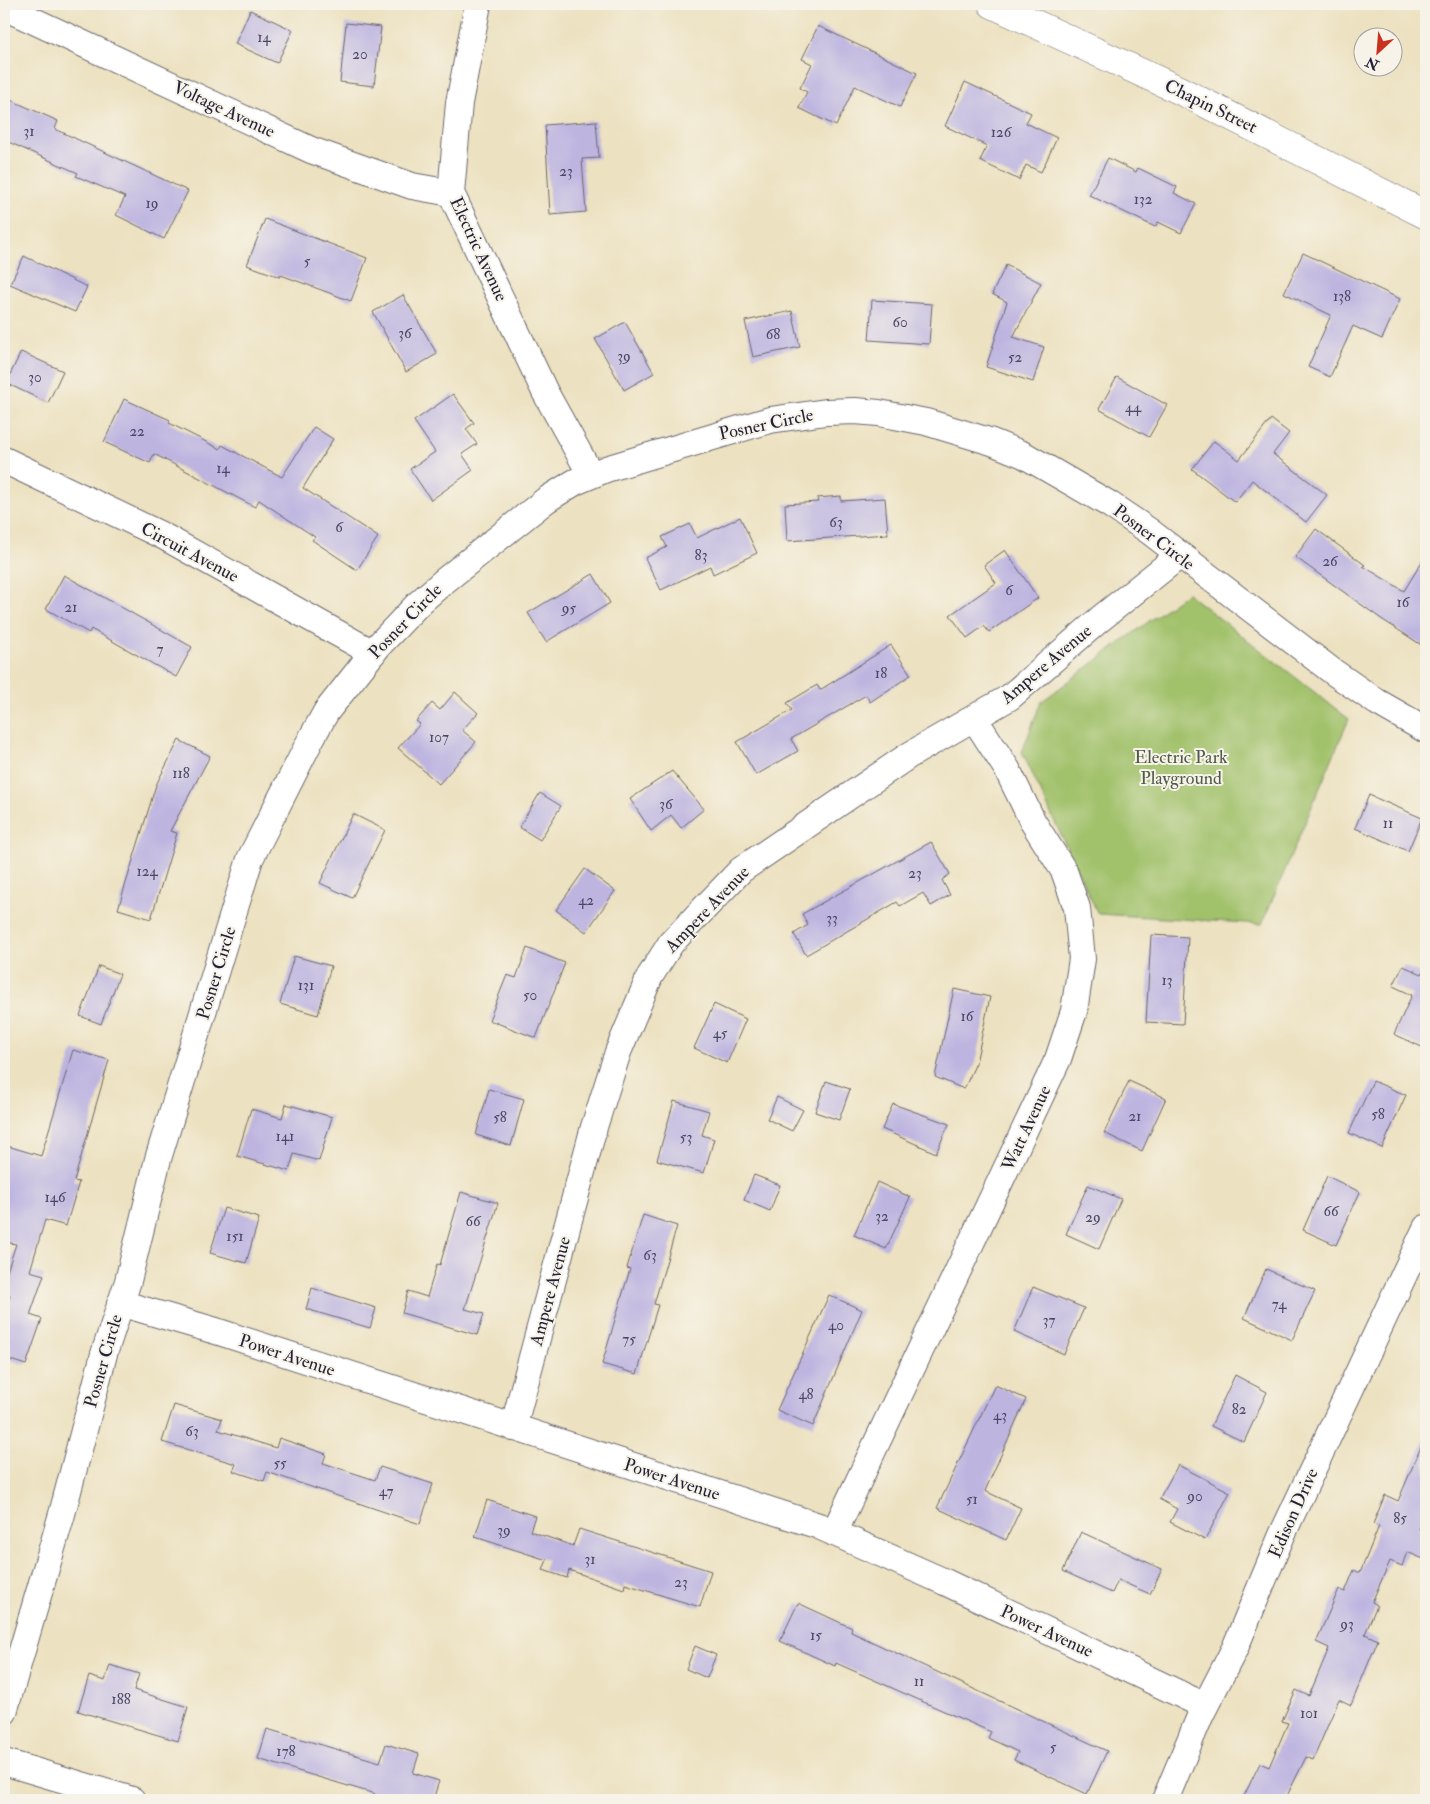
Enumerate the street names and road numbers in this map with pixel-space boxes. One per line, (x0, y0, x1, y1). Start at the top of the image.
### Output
street label: Chapin Street (1161, 74, 1261, 139)
street label: Voltage Avenue (169, 76, 279, 143)
street label: Electric Avenue (444, 193, 513, 306)
street label: Posner Circle (717, 403, 816, 446)
street label: Posner Circle (1108, 499, 1199, 576)
street label: Circuit Avenue (137, 517, 243, 588)
street label: Posner Circle (364, 579, 447, 664)
street label: Ampere Avenue (995, 619, 1097, 710)
street label: Ampere Avenue (659, 861, 755, 958)
street label: Posner Circle (191, 923, 242, 1022)
street label: Watt Avenue (996, 1081, 1056, 1176)
street label: Ampere Avenue (525, 1234, 576, 1349)
street label: Posner Circle (79, 1311, 128, 1410)
street label: Power Avenue (236, 1329, 338, 1382)
street label: Power Avenue (621, 1453, 723, 1506)
street label: Edison Drive (1263, 1464, 1324, 1562)
street label: Power Avenue (997, 1600, 1097, 1663)

